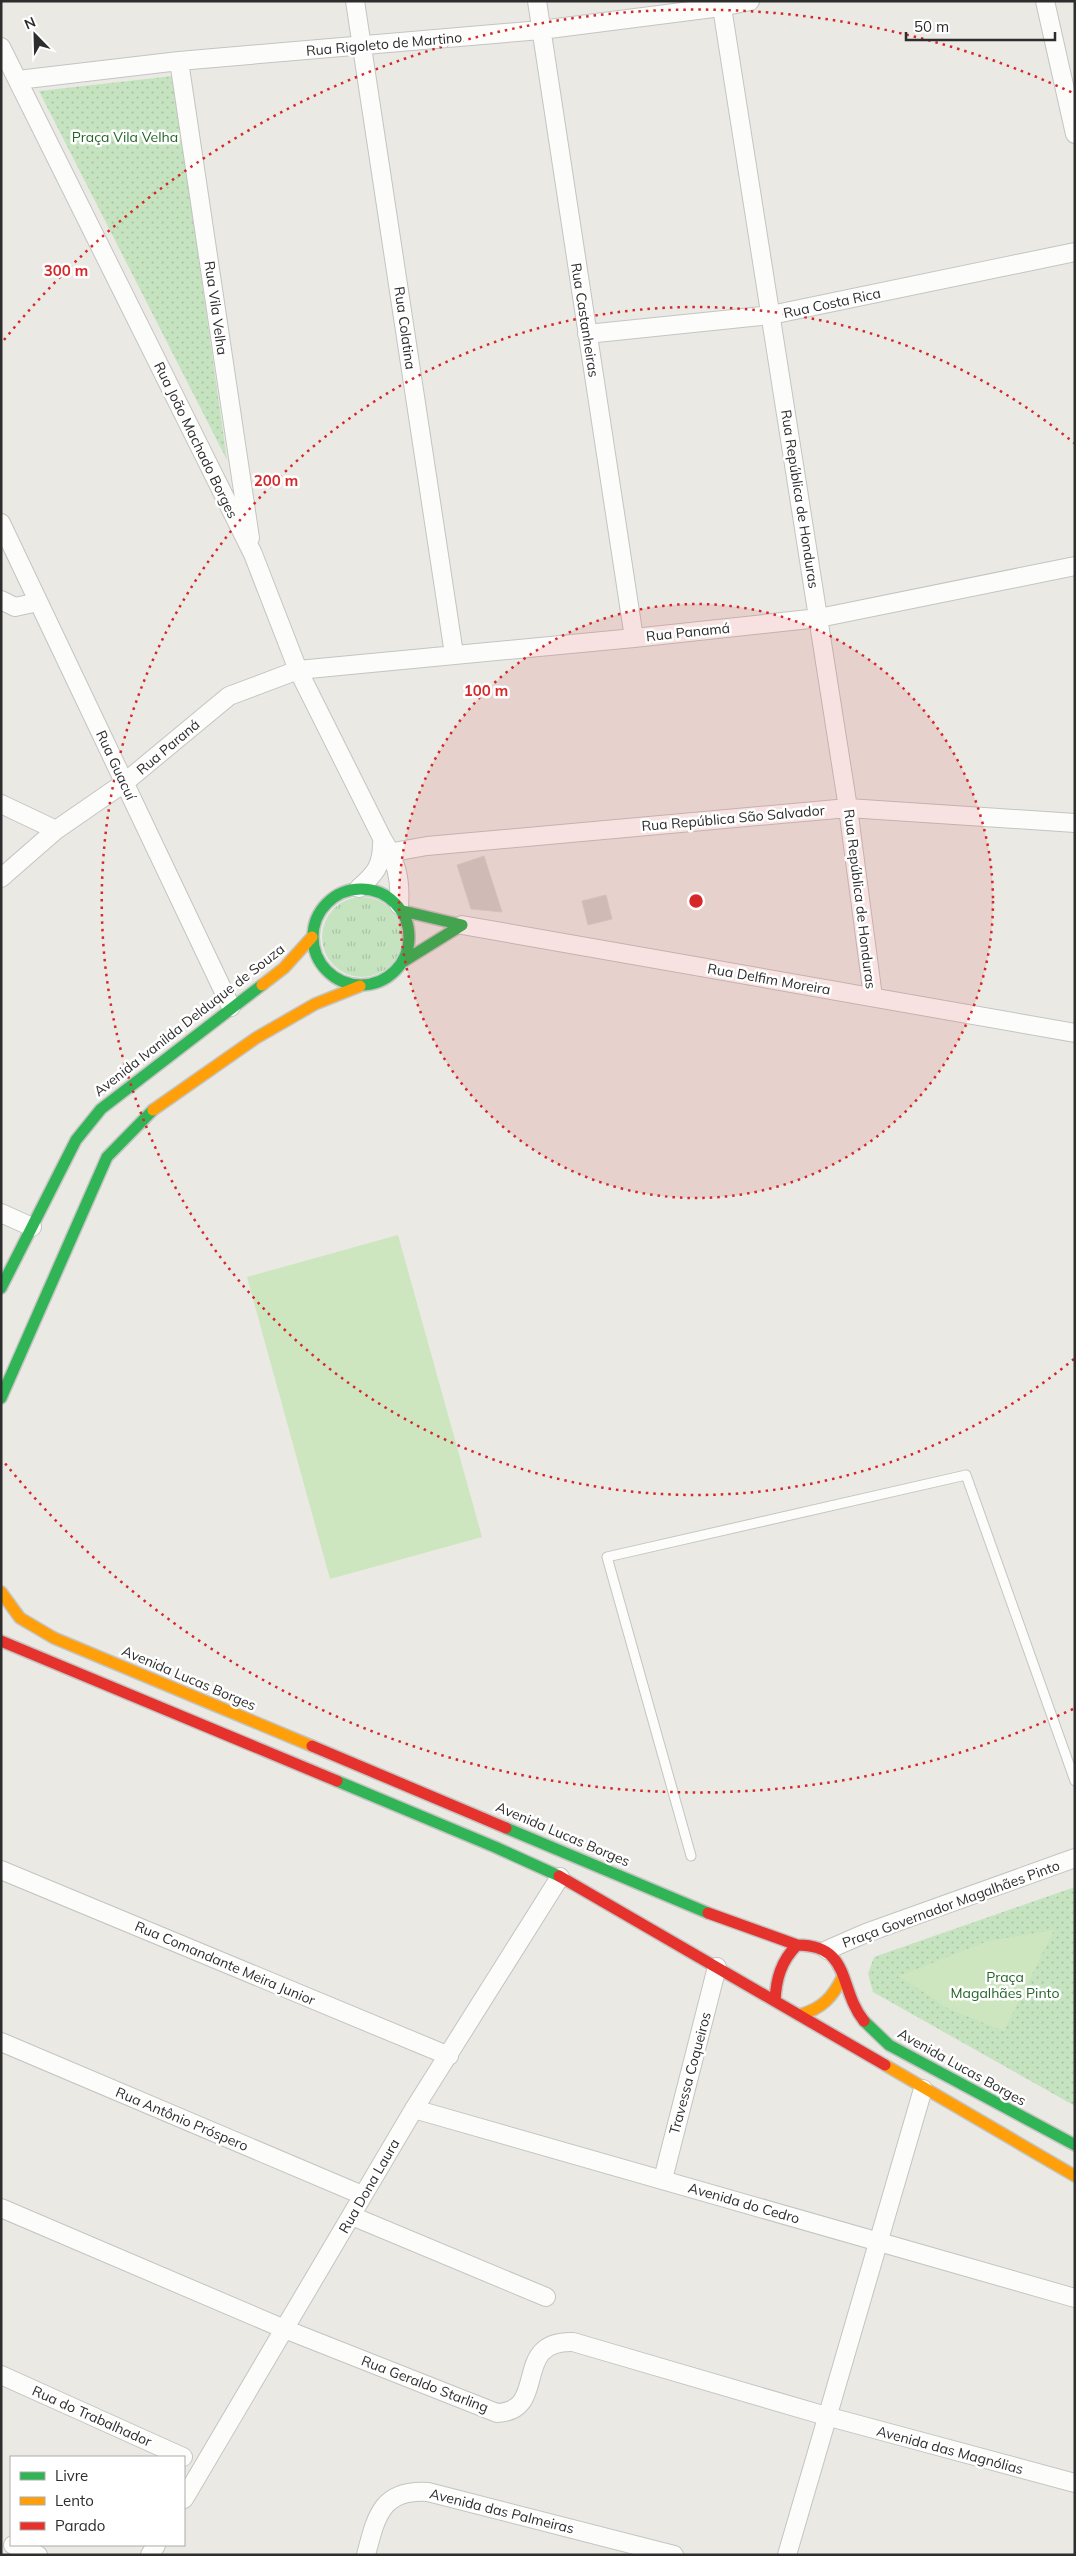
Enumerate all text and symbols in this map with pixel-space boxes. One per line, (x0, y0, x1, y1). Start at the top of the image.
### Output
north arrow (10, 10, 60, 60)
scale bar (906, 10, 1055, 42)
text: N (22, 13, 38, 33)
text: 50 m (914, 17, 949, 36)
street label: Rua Rigoleto de Martino (305, 28, 463, 60)
park label: Praça Vila Velha (72, 128, 178, 146)
street label: Rua Vila Velha (200, 260, 232, 356)
text: 300 m (44, 261, 88, 280)
street label: Rua Castanheiras (567, 262, 603, 378)
street label: Rua Costa Rica (782, 284, 882, 322)
street label: Rua Colatina (390, 285, 420, 371)
street label: Rua João Machado Borges (150, 359, 242, 521)
street label: Rua República de Honduras (777, 408, 823, 590)
text: 200 m (254, 471, 298, 490)
street label: Rua Panamá (645, 619, 731, 645)
text: 100 m (464, 681, 508, 700)
street label: Rua Paraná (133, 715, 203, 779)
street label: Rua Guacuí (92, 727, 140, 803)
street label: Rua República São Salvador (641, 801, 826, 835)
street label: Rua República de Honduras (840, 808, 880, 990)
centre of rings (687, 892, 705, 910)
street label: Avenida Ivanilda Delduque de Souza (90, 940, 288, 1100)
street label: Rua Delfim Moreira (706, 959, 832, 999)
street label: Avenida Lucas Borges (119, 1642, 259, 1714)
street label: Avenida Lucas Borges (493, 1798, 633, 1870)
street label: Praça Governador Magalhães Pinto (840, 1856, 1062, 1952)
street label: Rua Comandante Meira Junior (132, 1917, 319, 2010)
park label: Praça Magalhães Pinto (951, 1968, 1059, 2002)
street label: Travessa Coqueiros (665, 2010, 715, 2136)
street label: Avenida Lucas Borges (895, 2024, 1029, 2110)
street label: Rua Antônio Próspero (113, 2083, 251, 2155)
street label: Rua Dona Laura (335, 2136, 403, 2236)
street label: Avenida do Cedro (686, 2178, 802, 2228)
street label: Rua Geraldo Starling (359, 2351, 491, 2417)
street label: Rua do Trabalhador (29, 2382, 155, 2451)
street label: Avenida das Magnólias (875, 2422, 1025, 2478)
legend (10, 2456, 185, 2546)
text: Livre (55, 2466, 88, 2485)
street label: Avenida das Palmeiras (428, 2484, 576, 2538)
text: Lento (55, 2491, 94, 2510)
text: Parado (55, 2516, 105, 2535)

